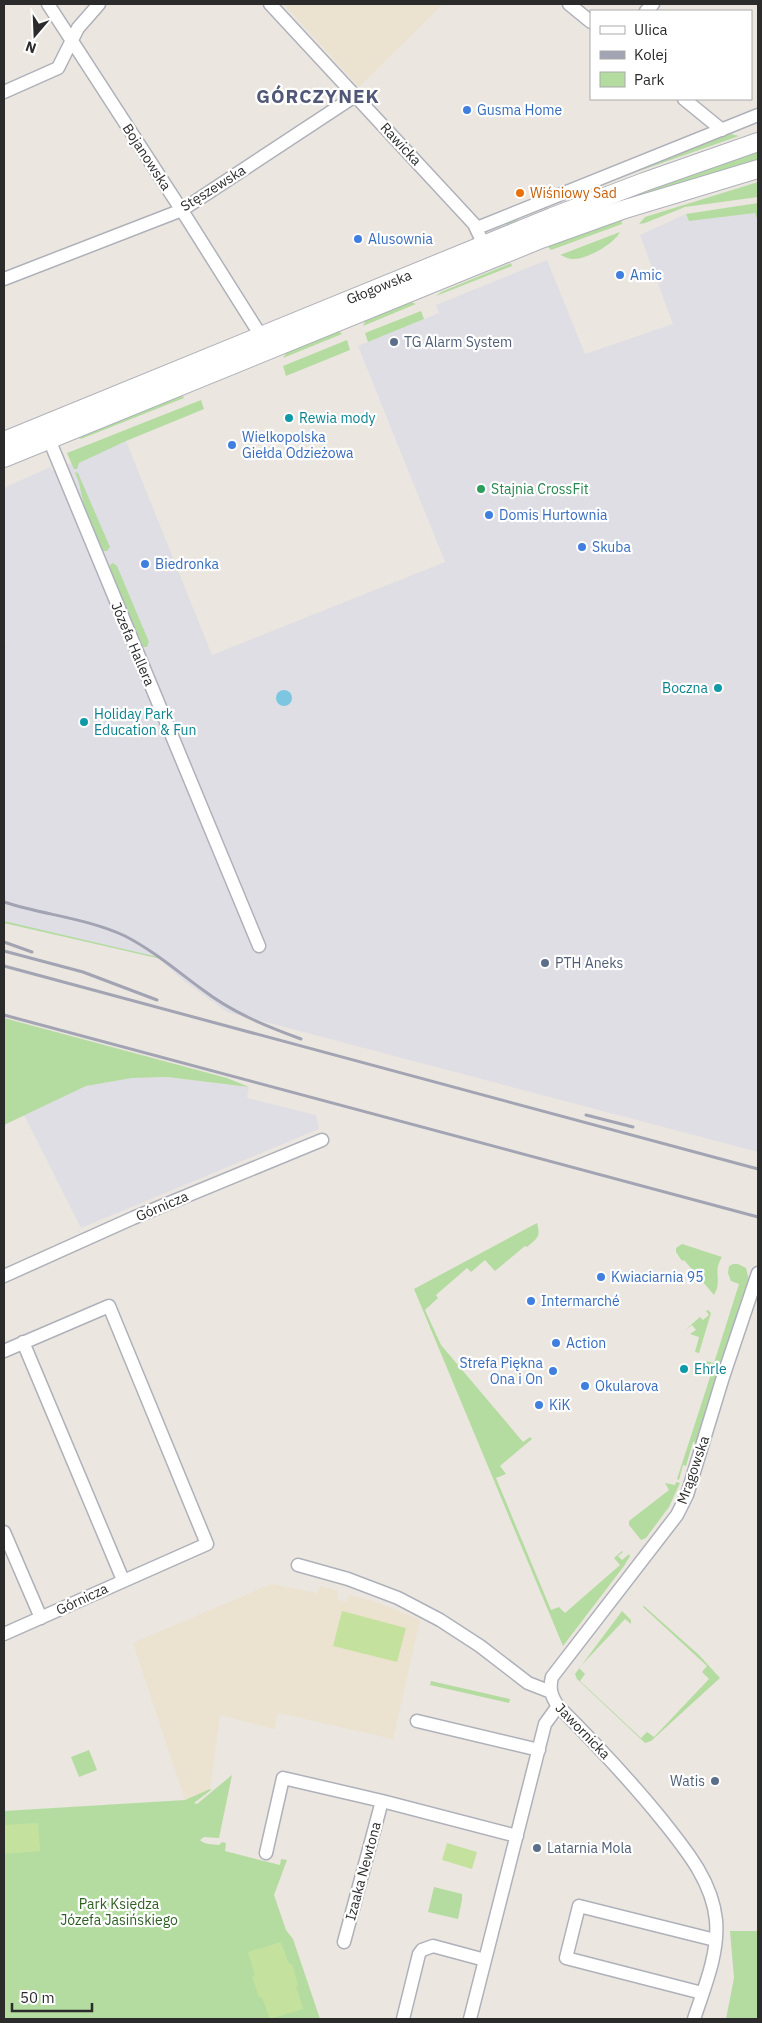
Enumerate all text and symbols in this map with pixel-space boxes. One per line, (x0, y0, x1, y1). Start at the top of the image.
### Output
north arrow (10, 10, 60, 60)
legend (590, 10, 752, 100)
text: Ulica (634, 20, 668, 39)
text: N (23, 37, 38, 57)
text: Kolej (634, 45, 668, 64)
text: Park (634, 70, 664, 89)
district label: GÓRCZYNEK (256, 84, 380, 108)
place label: Gusma Home (477, 101, 562, 119)
marker: Gusma Home (461, 104, 473, 116)
street label: Rawicka (377, 119, 426, 170)
street label: Bojanowska (119, 120, 176, 194)
street label: Stęszewska (177, 161, 249, 215)
place label: Wiśniowy Sad (530, 184, 617, 202)
marker: Wiśniowy Sad (514, 187, 526, 199)
place label: Alusownia (368, 230, 434, 248)
marker: Alusownia (352, 233, 364, 245)
street label: Głogowska (344, 266, 415, 308)
place label: Amic (630, 266, 662, 284)
marker: Amic (614, 269, 626, 281)
place label: TG Alarm System (404, 333, 512, 351)
marker: TG Alarm System (388, 336, 400, 348)
place label: Rewia mody (299, 409, 376, 427)
marker: Rewia mody (283, 412, 295, 424)
place label: Wielkopolska Giełda Odzieżowa (242, 428, 354, 462)
marker: Wielkopolska Giełda Odzieżowa (226, 439, 238, 451)
place label: Stajnia CrossFit (491, 480, 589, 498)
marker: Stajnia CrossFit (475, 483, 487, 495)
place label: Domis Hurtownia (499, 506, 608, 524)
marker: Domis Hurtownia (483, 509, 495, 521)
place label: Skuba (592, 538, 631, 556)
marker: Skuba (576, 541, 588, 553)
place label: Biedronka (155, 555, 220, 573)
marker: Biedronka (139, 558, 151, 570)
street label: Józefa Hallera (107, 599, 159, 689)
place label: Boczna (662, 679, 709, 697)
marker: Boczna (712, 682, 724, 694)
place label: Holiday Park Education & Fun (94, 705, 197, 739)
marker: Holiday Park Education & Fun (78, 716, 90, 728)
place label: PTH Aneks (555, 954, 624, 972)
marker: PTH Aneks (539, 957, 551, 969)
street label: Górnicza (133, 1187, 191, 1225)
place label: Kwiaciarnia 95 (611, 1268, 704, 1286)
marker: Kwiaciarnia 95 (595, 1271, 607, 1283)
place label: Intermarché (541, 1292, 620, 1310)
marker: Intermarché (525, 1295, 537, 1307)
place label: Action (566, 1334, 606, 1352)
marker: Action (550, 1337, 562, 1349)
place label: Strefa Piękna Ona i On (459, 1354, 544, 1388)
place label: Ehrle (694, 1360, 727, 1378)
marker: Ehrle (678, 1363, 690, 1375)
marker: Strefa Piękna Ona i On (547, 1365, 559, 1377)
place label: Okularova (595, 1377, 659, 1395)
marker: Okularova (579, 1380, 591, 1392)
place label: KiK (549, 1396, 570, 1414)
marker: KiK (533, 1399, 545, 1411)
street label: Mrągowska (673, 1433, 713, 1507)
street label: Górnicza (53, 1579, 111, 1619)
street label: Jawornicka (552, 1699, 615, 1763)
place label: Watis (670, 1772, 705, 1790)
marker: Watis (709, 1775, 721, 1787)
street label: Izaaka Newtona (341, 1819, 385, 1922)
place label: Latarnia Mola (547, 1839, 632, 1857)
marker: Latarnia Mola (531, 1842, 543, 1854)
park label: Park Księdza Józefa Jasińskiego (60, 1895, 178, 1929)
scale bar (12, 1980, 92, 2012)
text: 50 m (20, 1988, 55, 2007)

